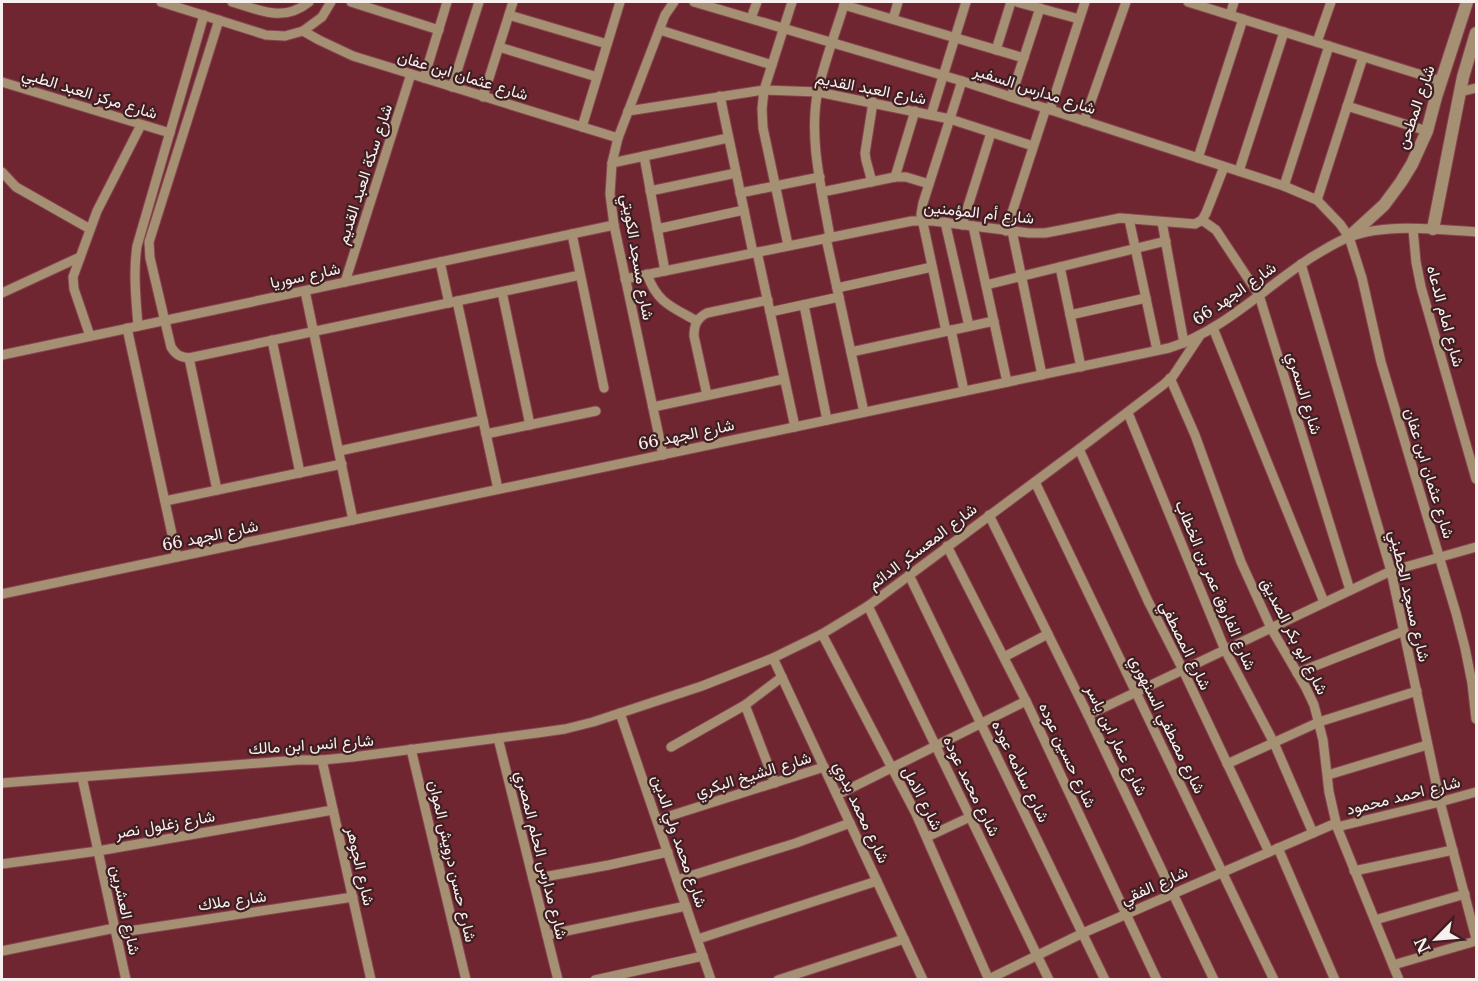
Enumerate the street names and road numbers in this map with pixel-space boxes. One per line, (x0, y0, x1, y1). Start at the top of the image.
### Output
street label: شارع عثمان ابن عفان (395, 46, 531, 106)
street label: شارع مدارس السفير (970, 59, 1099, 120)
street label: شارع المطحن (1391, 62, 1441, 152)
street label: شارع مركز العبد الطبي (19, 63, 160, 127)
street label: شارع العبد القديم (813, 67, 928, 111)
street label: شارع سكة العبد القديم (332, 101, 398, 247)
street label: شارع مسجد الكويتي (613, 192, 659, 322)
street label: شارع أم المؤمنين (923, 196, 1035, 230)
street label: شارع الجهد 66 (1188, 257, 1281, 331)
street label: شارع سوريا (268, 258, 342, 294)
street label: شارع امام الدعاه (1421, 263, 1469, 369)
street label: شارع السمري (1279, 349, 1327, 438)
street label: شارع عثمان ابن عفان (1399, 405, 1459, 541)
street label: شارع الجهد 66 (636, 414, 736, 456)
street label: شارع الفاروق عمر بن الخطاب (1169, 497, 1261, 674)
street label: شارع المعسكر الدائم (863, 498, 982, 595)
street label: شارع الجهد 66 (160, 515, 260, 557)
street label: شارع مسجد الحطيني (1381, 528, 1435, 665)
street label: شارع ابو بكر الصديق (1255, 574, 1333, 699)
street label: شارع المصطفي (1152, 597, 1216, 695)
street label: شارع مصطفي السنهوري (1122, 651, 1210, 798)
street label: شارع عمار ابن ياسر (1079, 680, 1153, 800)
street label: شارع حسين عوده (1033, 699, 1101, 812)
street label: شارع سلامه عوده (986, 717, 1054, 826)
street label: شارع انس ابن مالك (248, 730, 375, 760)
street label: شارع محمد عوده (937, 733, 1005, 840)
street label: شارع الشيخ البكري (693, 747, 815, 805)
street label: شارع محمد بدوي (826, 758, 894, 868)
street label: شارع الامل (897, 763, 948, 834)
street label: شارع مدارس الحلم المصري (507, 769, 573, 942)
street label: شارع احمد محمود (1344, 771, 1463, 821)
street label: شارع محمد ولي الدين (644, 772, 712, 911)
street label: شارع حسن درويش الموان (423, 778, 481, 944)
street label: شارع زغلول نصر (113, 805, 217, 845)
street label: شارع الجوهر (340, 824, 380, 908)
street label: شارع الفقي (1117, 861, 1192, 912)
street label: شارع العشرين (105, 863, 145, 957)
street label: شارع ملاك (196, 885, 268, 917)

